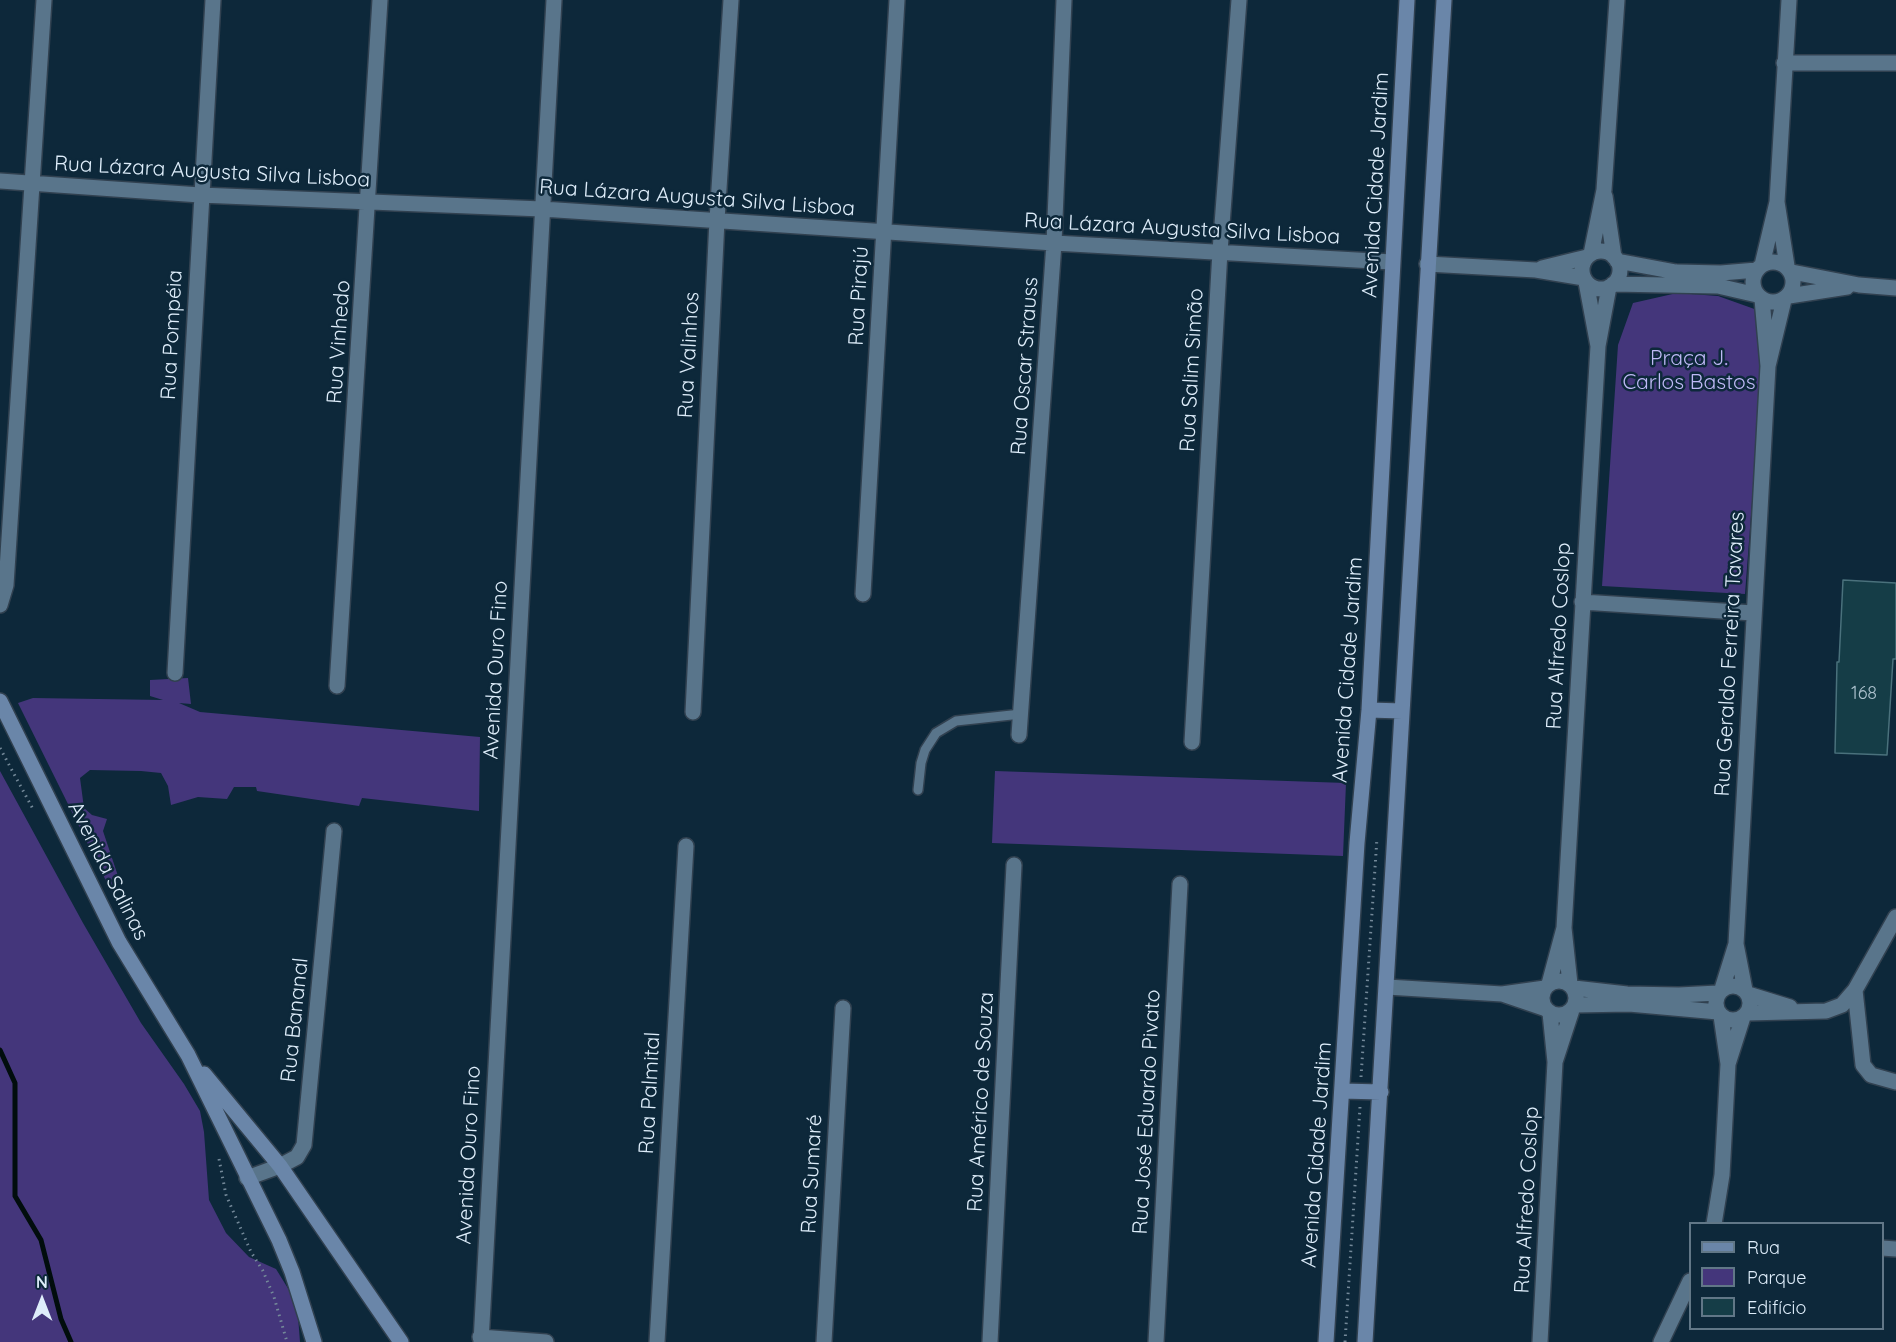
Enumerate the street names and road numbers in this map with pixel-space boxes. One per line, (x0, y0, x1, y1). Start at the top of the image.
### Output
street label: Avenida Cidade Jardim (1357, 71, 1395, 299)
street label: Rua Lázara Augusta Silva Lisboa (53, 151, 371, 193)
street label: Rua Lázara Augusta Silva Lisboa (538, 174, 856, 222)
street label: Rua Lázara Augusta Silva Lisboa (1023, 208, 1341, 250)
street label: Rua Pirajú (844, 246, 874, 346)
street label: Rua Pompéia (156, 269, 188, 401)
street label: Rua Oscar Strauss (1006, 276, 1044, 456)
street label: Rua Vinhedo (322, 279, 356, 405)
street label: Rua Salim Simão (1175, 288, 1209, 452)
street label: Rua Valinhos (673, 291, 705, 419)
street label: Rua Geraldo Ferreira Tavares (1710, 511, 1750, 797)
street label: Rua Alfredo Coslop (1542, 542, 1576, 730)
street label: Avenida Cidade Jardim (1328, 556, 1368, 784)
street label: Avenida Ouro Fino (479, 580, 513, 760)
street label: Avenida Salinas (62, 797, 154, 945)
street label: Rua Bananal (276, 956, 314, 1084)
street label: Rua José Eduardo Pivato (1128, 989, 1166, 1235)
street label: Rua Américo de Souza (963, 991, 999, 1213)
street label: Rua Palmital (634, 1031, 666, 1155)
street label: Avenida Cidade Jardim (1297, 1041, 1337, 1269)
street label: Avenida Ouro Fino (452, 1065, 486, 1245)
street label: Rua Alfredo Coslop (1510, 1106, 1544, 1294)
street label: Rua Sumaré (796, 1114, 828, 1234)

